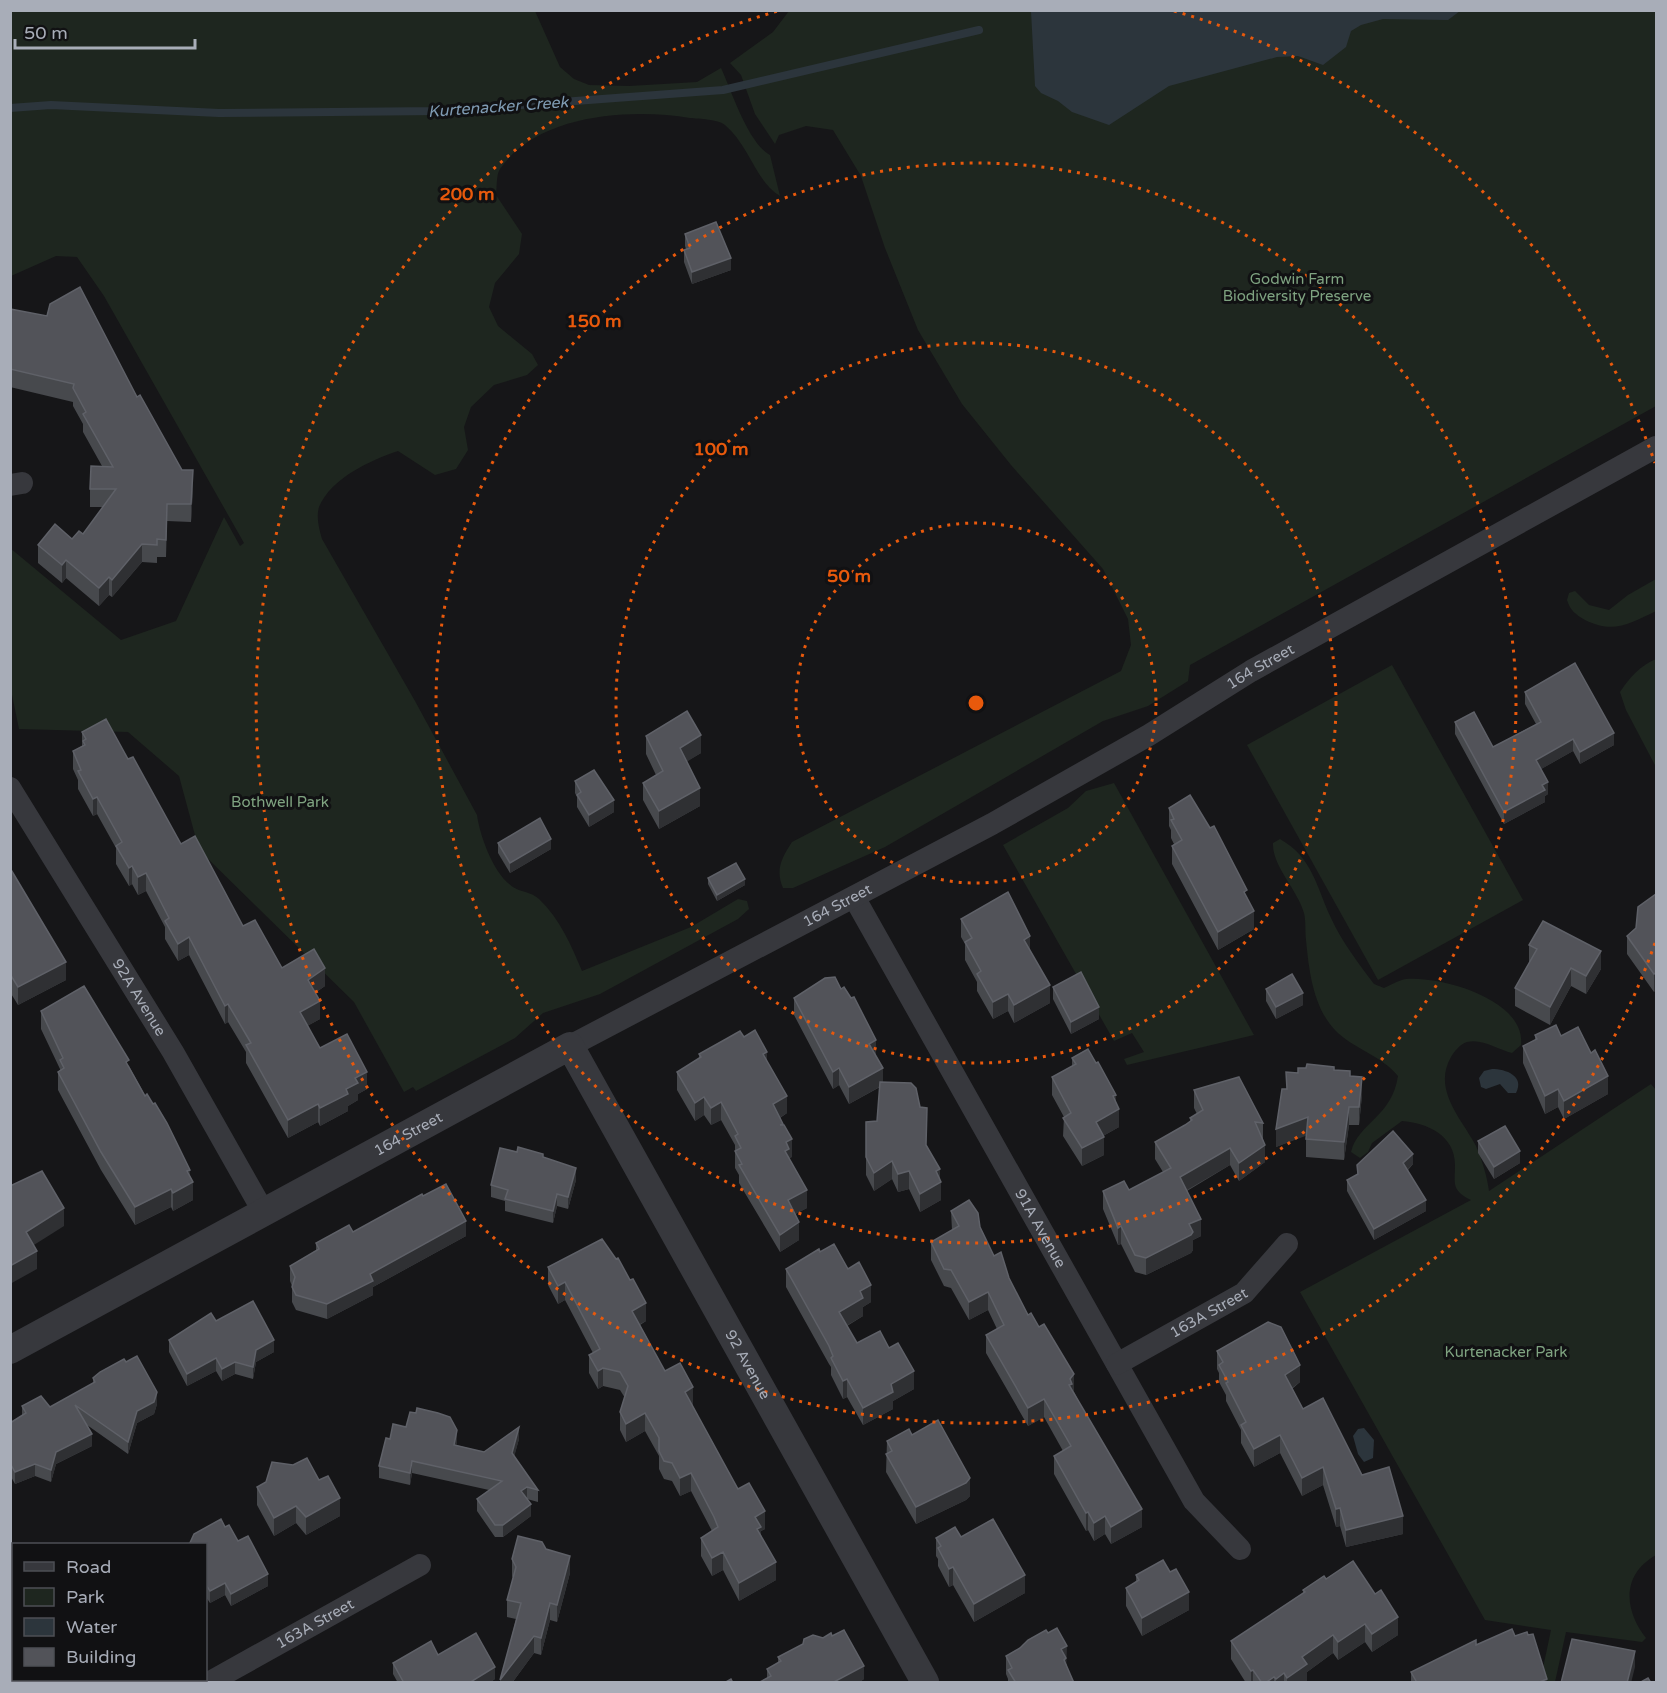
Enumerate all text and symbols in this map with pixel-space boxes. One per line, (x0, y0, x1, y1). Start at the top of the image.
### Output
scale bar (15, 12, 195, 50)
text: 50 m (24, 22, 68, 44)
water label: Kurtenacker Creek (427, 92, 570, 122)
text: 200 m (439, 183, 495, 205)
park label: Godwin Farm Biodiversity Preserve (1223, 270, 1371, 305)
text: 150 m (566, 310, 622, 332)
text: 100 m (693, 438, 749, 460)
text: 50 m (827, 565, 871, 587)
street label: 164 Street (1223, 640, 1297, 693)
centre of rings (966, 693, 986, 713)
park label: Bothwell Park (231, 793, 329, 811)
street label: 164 Street (800, 880, 875, 931)
street label: 92A Avenue (109, 955, 170, 1039)
street label: 164 Street (371, 1108, 446, 1160)
street label: 91A Avenue (1011, 1186, 1070, 1271)
street label: 163A Street (1167, 1284, 1251, 1342)
street label: 92 Avenue (721, 1327, 774, 1402)
park label: Kurtenacker Park (1445, 1343, 1567, 1361)
legend (12, 1543, 207, 1681)
text: Road (66, 1556, 111, 1578)
text: Park (66, 1586, 105, 1608)
street label: 163A Street (273, 1595, 357, 1652)
text: Water (66, 1616, 117, 1638)
text: Building (66, 1646, 136, 1668)

